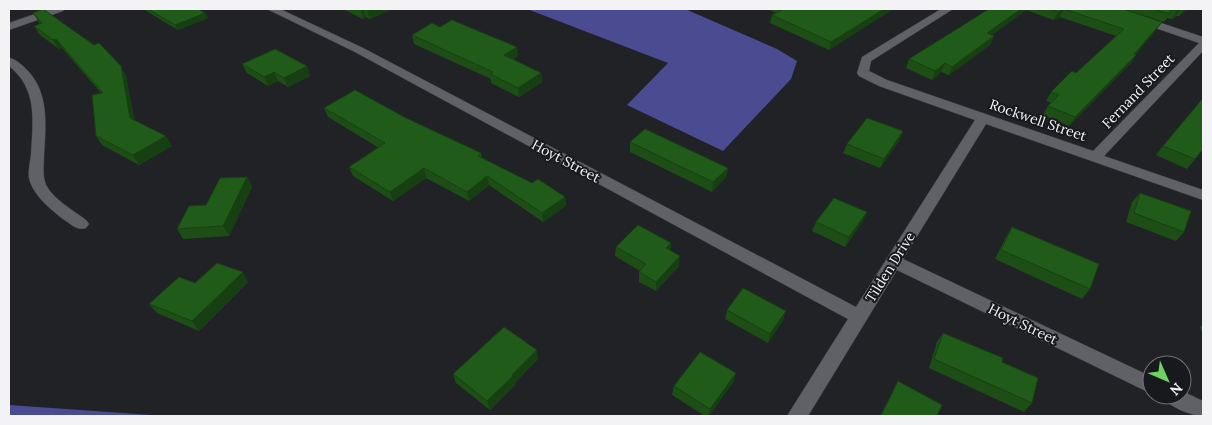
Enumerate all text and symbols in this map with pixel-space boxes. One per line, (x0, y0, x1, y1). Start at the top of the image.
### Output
street label: Fernand Street (1098, 49, 1179, 132)
street label: Rockwell Street (987, 95, 1089, 145)
street label: Hoyt Street (529, 135, 604, 187)
street label: Tilden Drive (861, 228, 919, 306)
street label: Hoyt Street (985, 299, 1061, 349)
north arrow (1142, 355, 1192, 405)
text: N (1166, 379, 1186, 400)

